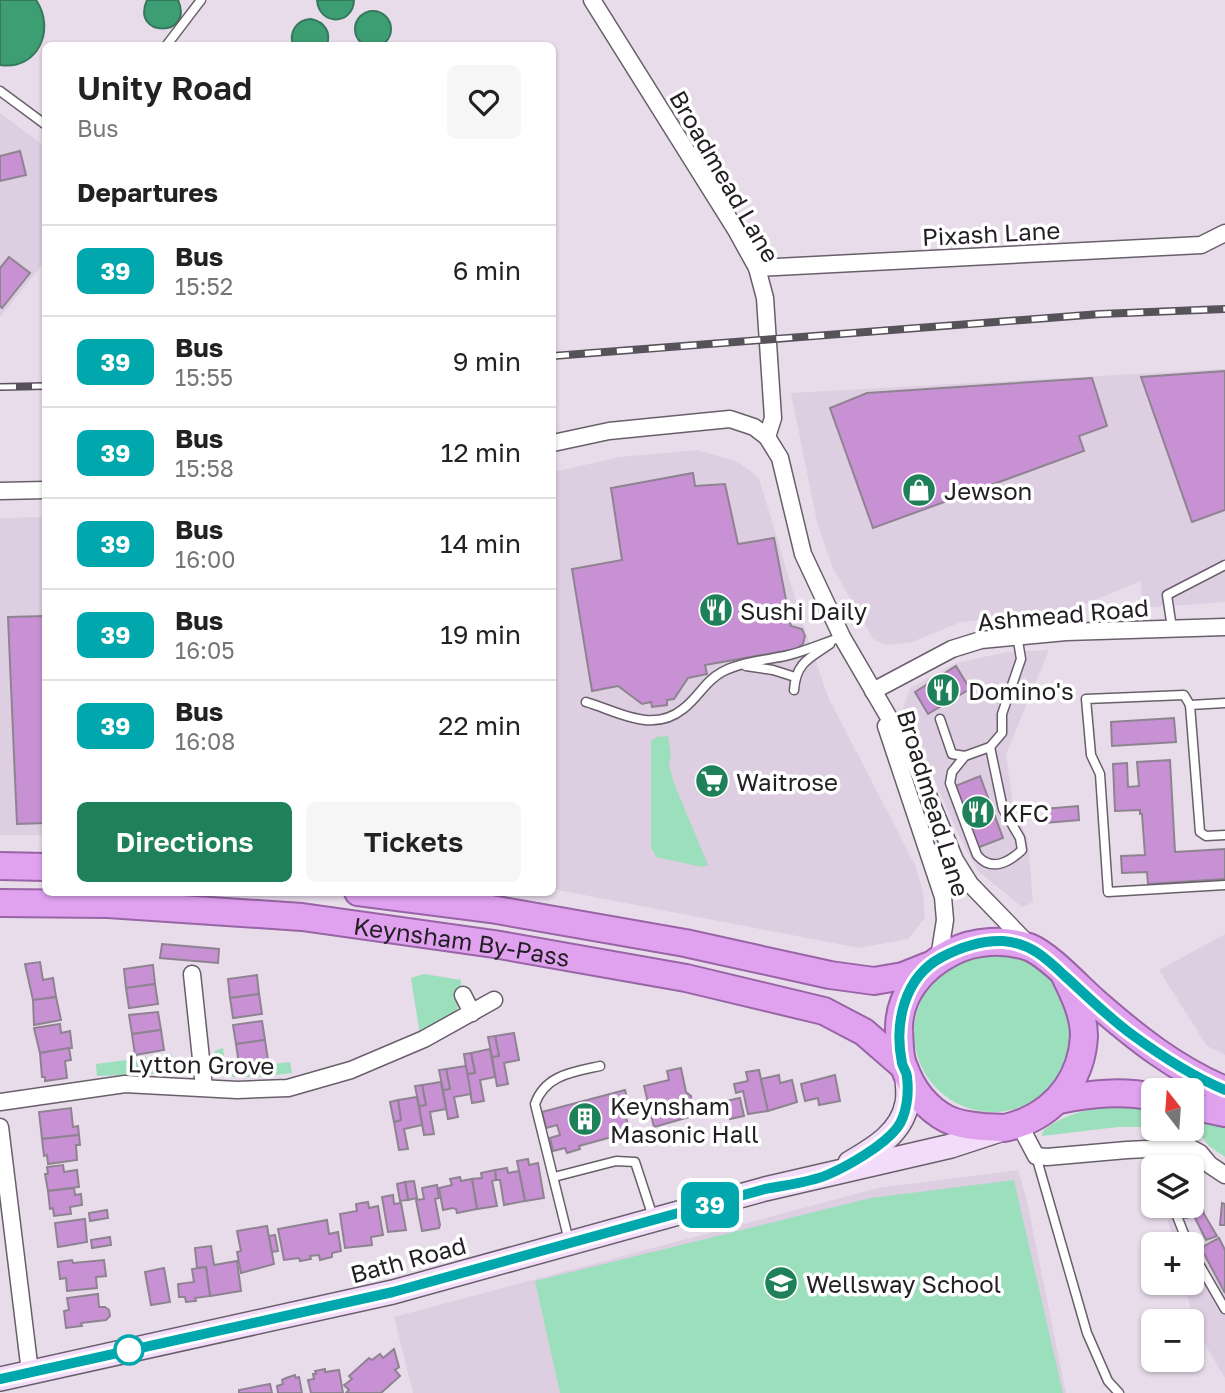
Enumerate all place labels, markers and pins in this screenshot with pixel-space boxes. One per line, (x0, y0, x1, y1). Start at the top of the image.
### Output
shop icon: Jewson (900, 471, 938, 509)
place label: Jewson (944, 476, 1032, 505)
restaurant icon: Sushi Daily (697, 591, 735, 629)
place label: Sushi Daily (740, 596, 867, 625)
restaurant icon: Domino's (924, 671, 962, 709)
place label: Domino's (968, 676, 1074, 705)
supermarket icon: Waitrose (693, 762, 731, 800)
place label: Waitrose (736, 767, 838, 796)
restaurant icon: KFC (959, 793, 997, 831)
place label: KFC (1002, 798, 1049, 827)
place label: Keynsham Masonic Hall (610, 1091, 759, 1148)
building icon: Keynsham Masonic Hall (566, 1100, 604, 1138)
school or university icon: Wellsway School (762, 1264, 800, 1302)
place label: Wellsway School (806, 1269, 1001, 1298)
unlabelled marker (114, 1335, 144, 1365)

